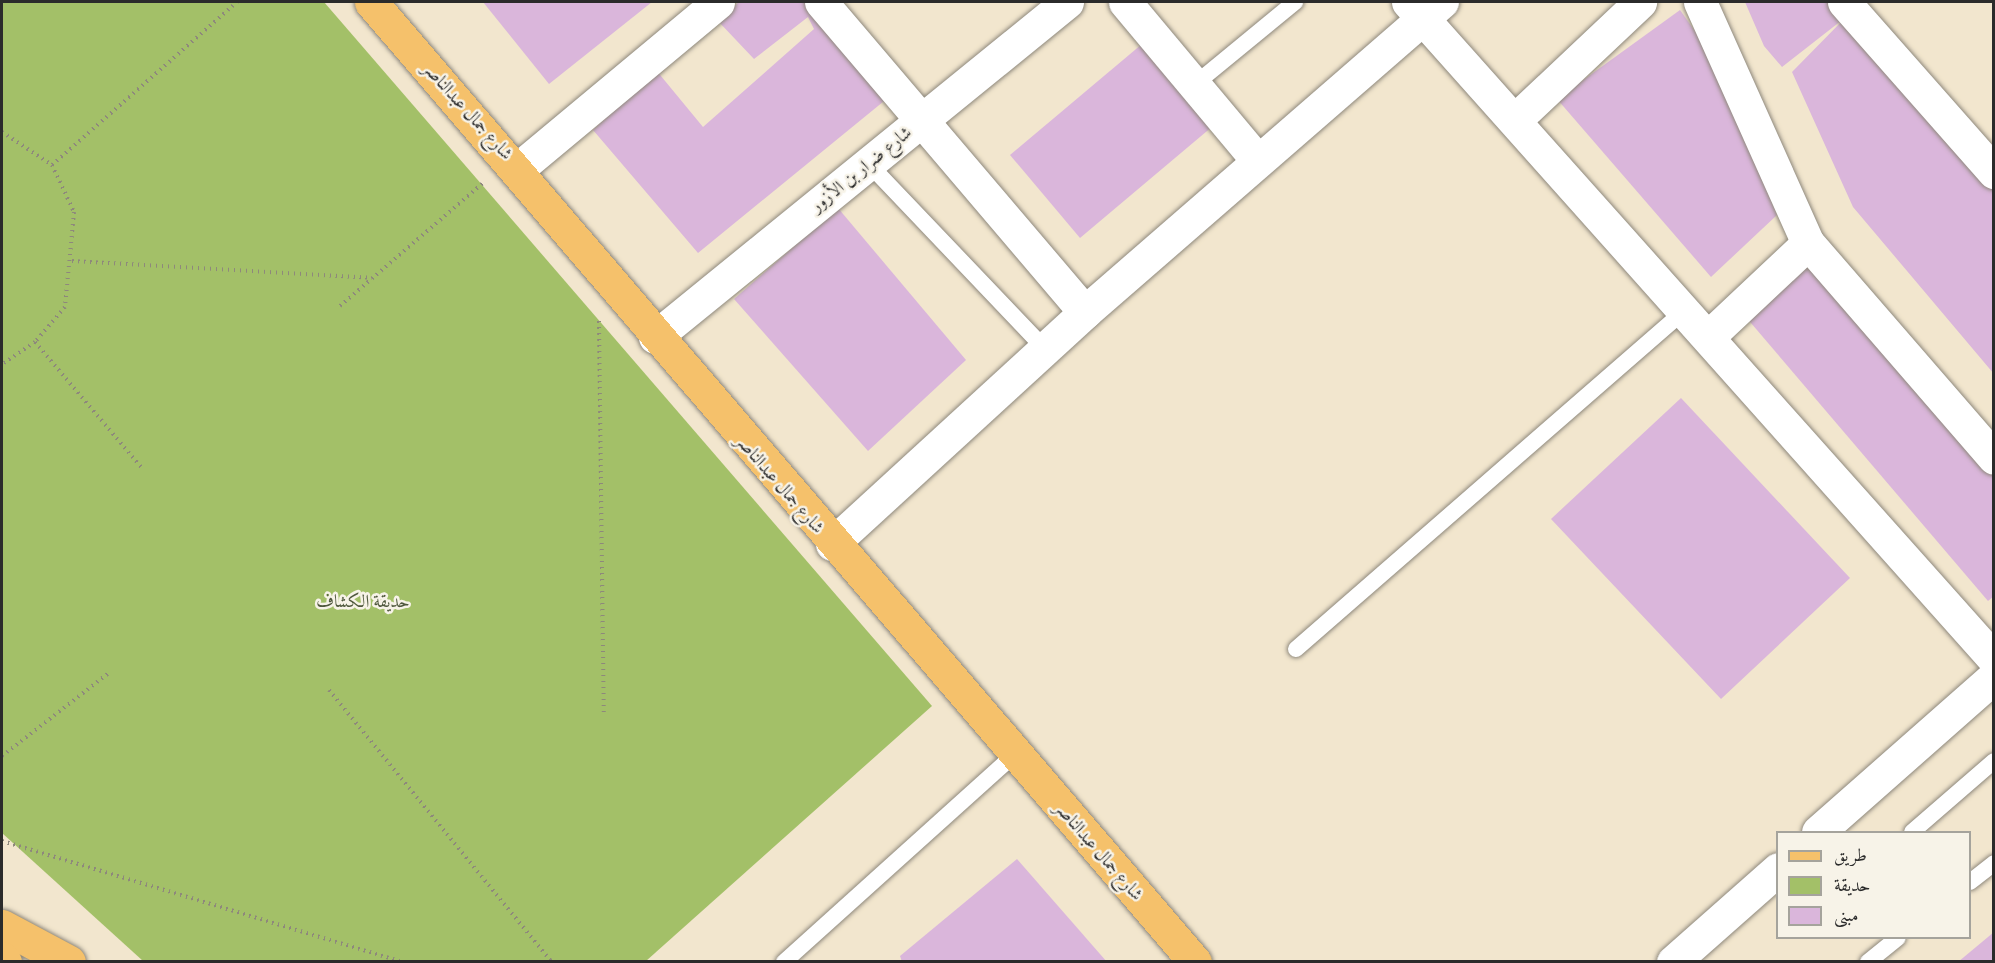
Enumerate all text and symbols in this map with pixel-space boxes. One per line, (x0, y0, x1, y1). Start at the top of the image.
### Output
street label: شارع جمال عبدالناصر (419, 58, 517, 164)
street label: شارع ضرار بن الأزور (806, 122, 916, 216)
street label: شارع جمال عبدالناصر (731, 430, 829, 538)
park label: حديقة الكشاف (316, 590, 410, 612)
street label: شارع جمال عبدالناصر (1050, 797, 1148, 905)
legend (1776, 831, 1971, 939)
text: طريق (1834, 841, 1867, 868)
text: حديقة (1834, 871, 1870, 898)
text: مبنى (1834, 901, 1859, 928)

